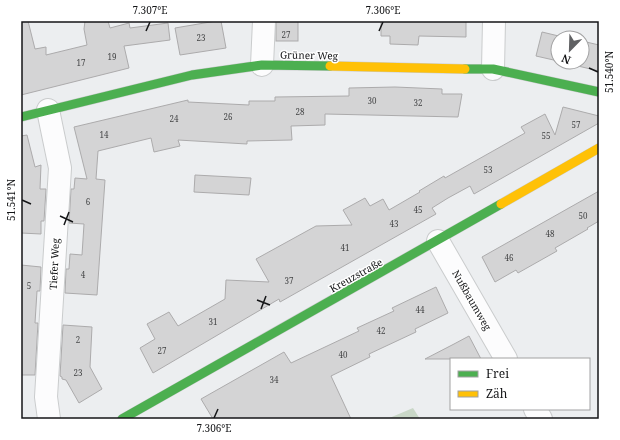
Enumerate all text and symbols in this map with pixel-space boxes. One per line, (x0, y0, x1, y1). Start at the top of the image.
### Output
text: 7.307°E (132, 3, 168, 17)
text: 7.306°E (365, 3, 401, 17)
house number: 27 (282, 29, 291, 40)
north arrow (550, 30, 590, 70)
house number: 23 (197, 32, 206, 43)
street label: Grüner Weg (280, 47, 339, 63)
house number: 19 (108, 51, 116, 62)
text: N (559, 51, 573, 68)
text: 51.540°N (602, 51, 616, 93)
house number: 17 (77, 57, 86, 68)
house number: 30 (368, 95, 377, 106)
house number: 32 (414, 97, 422, 108)
house number: 28 (296, 106, 305, 117)
house number: 26 (224, 111, 233, 122)
house number: 24 (170, 113, 179, 124)
house number: 57 (572, 119, 581, 130)
house number: 14 (100, 129, 109, 140)
house number: 55 (542, 130, 550, 141)
house number: 53 (484, 164, 493, 175)
text: 51.541°N (4, 179, 18, 221)
house number: 6 (86, 196, 91, 207)
house number: 45 (414, 204, 422, 215)
house number: 50 (579, 210, 588, 221)
house number: 43 (390, 218, 399, 229)
house number: 48 (546, 228, 555, 239)
street label: Tiefer Weg (46, 237, 62, 290)
house number: 41 (341, 242, 349, 253)
house number: 46 (505, 252, 514, 263)
street label: Kreuzstraße (327, 255, 385, 295)
street label: Nußbaumweg (449, 267, 495, 333)
house number: 4 (81, 269, 86, 280)
house number: 37 (285, 275, 294, 286)
house number: 5 (27, 280, 31, 291)
house number: 44 (416, 304, 425, 315)
house number: 31 (209, 316, 217, 327)
house number: 42 (377, 325, 385, 336)
house number: 2 (76, 334, 80, 345)
house number: 27 (158, 345, 167, 356)
house number: 40 (339, 349, 348, 360)
legend (450, 358, 590, 410)
text: Frei (486, 365, 509, 382)
house number: 23 (74, 367, 83, 378)
house number: 34 (270, 374, 279, 385)
text: Zäh (486, 385, 508, 402)
text: 7.306°E (196, 421, 232, 435)

